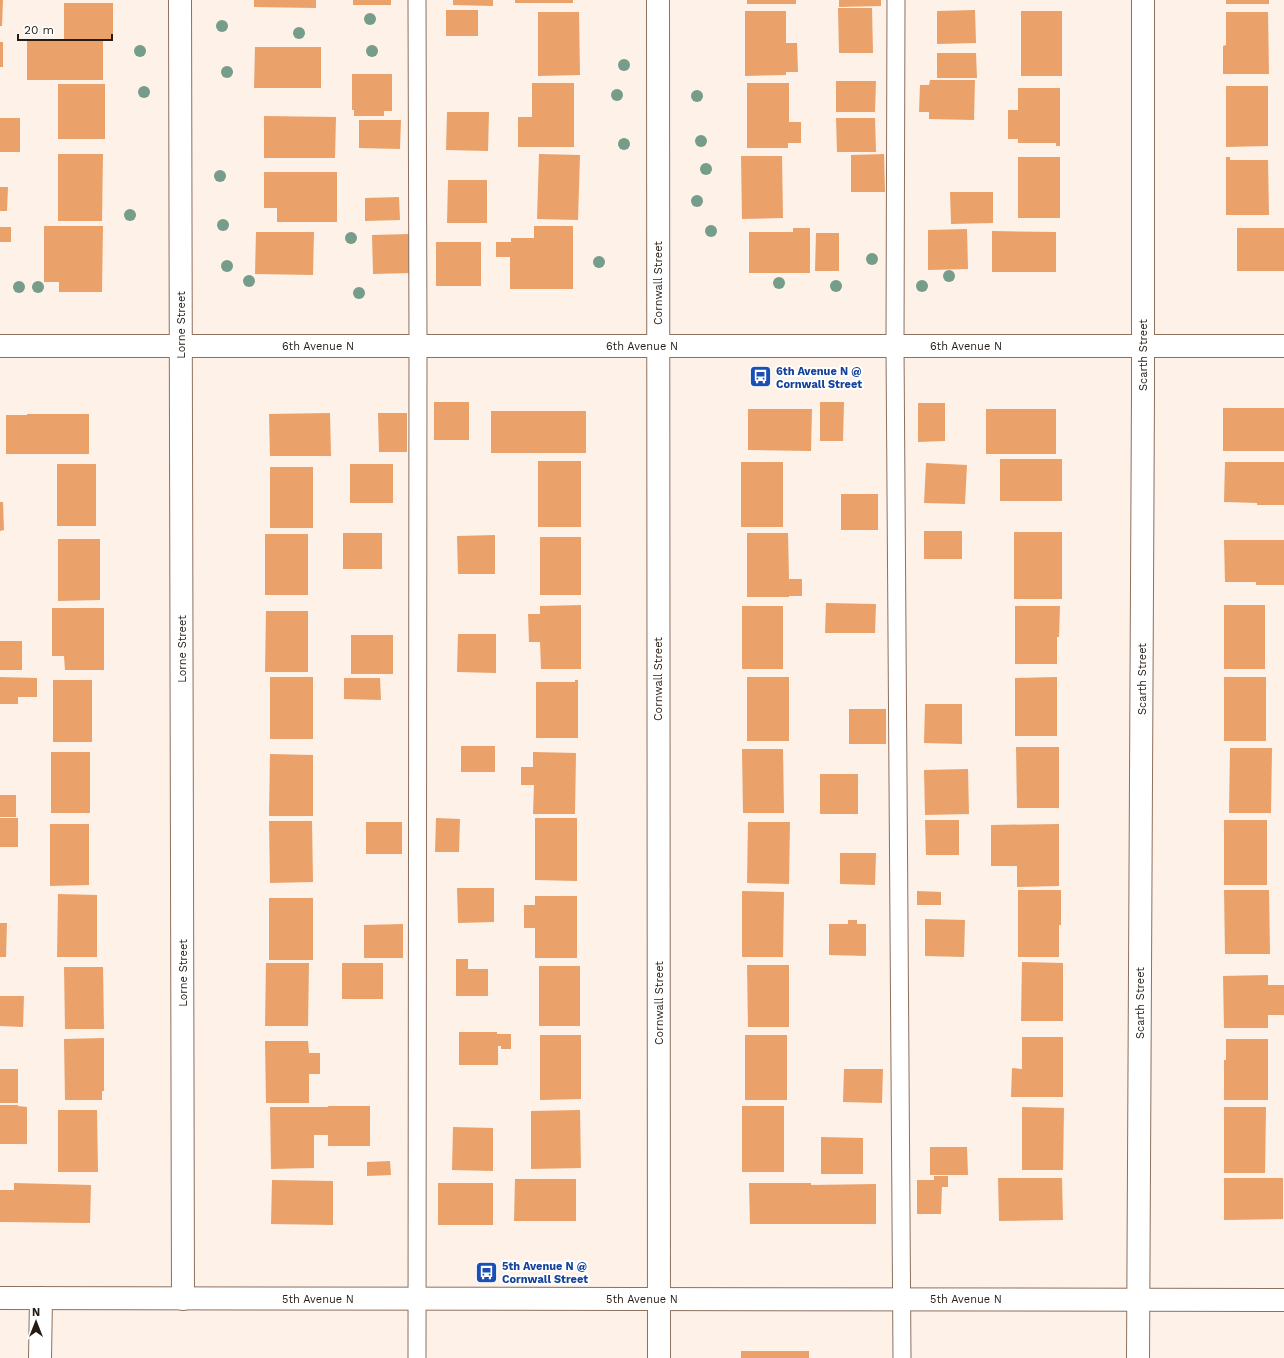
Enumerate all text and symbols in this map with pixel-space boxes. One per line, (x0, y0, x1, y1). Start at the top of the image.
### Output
scale bar (18, 16, 112, 42)
text: 20 m (24, 23, 54, 37)
street label: Cornwall Street (652, 241, 665, 325)
street label: Lorne Street (175, 291, 188, 359)
street label: Scarth Street (1137, 319, 1150, 391)
street label: 6th Avenue N (282, 340, 354, 353)
street label: 6th Avenue N (606, 340, 678, 353)
street label: 6th Avenue N (930, 340, 1002, 353)
bus stop icon: 6th Avenue N @ Cornwall Street (748, 364, 774, 390)
place label: 6th Avenue N @ Cornwall Street (776, 365, 862, 391)
street label: Lorne Street (176, 615, 189, 683)
street label: Cornwall Street (652, 637, 665, 721)
street label: Scarth Street (1136, 643, 1149, 715)
street label: Lorne Street (177, 939, 190, 1007)
street label: Cornwall Street (653, 961, 666, 1045)
street label: Scarth Street (1134, 967, 1147, 1039)
bus stop icon: 5th Avenue N @ Cornwall Street (473, 1259, 499, 1285)
place label: 5th Avenue N @ Cornwall Street (502, 1260, 588, 1286)
street label: 5th Avenue N (282, 1293, 354, 1306)
street label: 5th Avenue N (606, 1293, 678, 1306)
street label: 5th Avenue N (930, 1293, 1002, 1306)
north arrow (16, 1302, 56, 1342)
text: N (32, 1306, 40, 1319)

